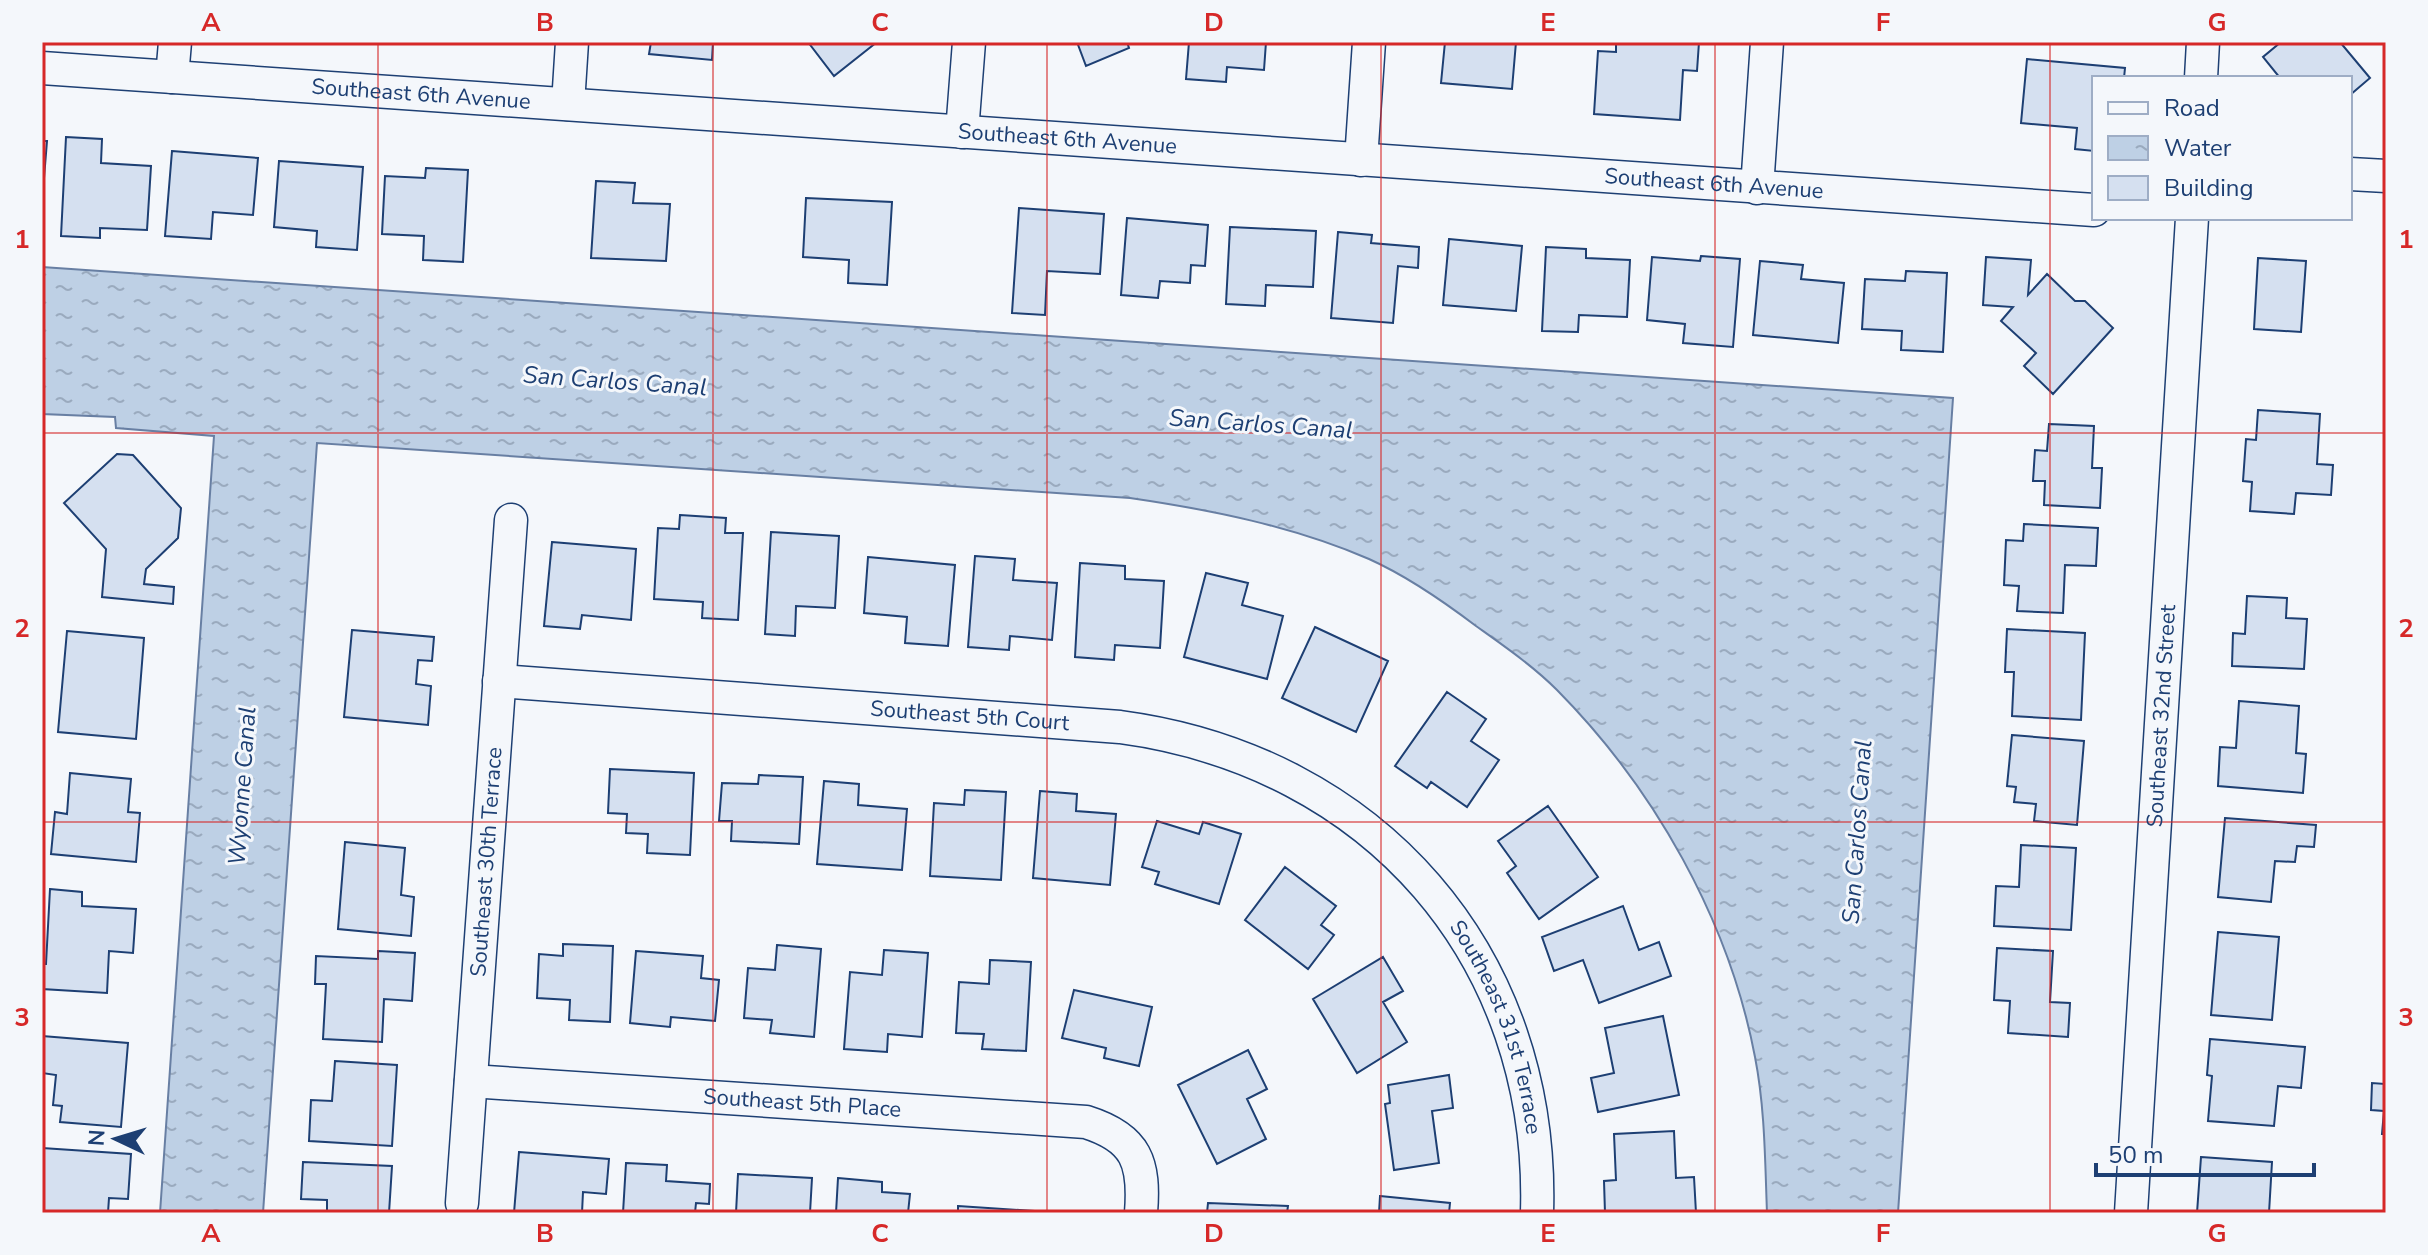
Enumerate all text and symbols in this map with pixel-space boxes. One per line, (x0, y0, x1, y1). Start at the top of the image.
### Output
text: A (201, 5, 221, 40)
text: B (536, 5, 554, 40)
text: C (871, 5, 889, 40)
text: D (1204, 5, 1224, 40)
text: E (1540, 5, 1556, 40)
text: F (1876, 5, 1890, 40)
text: G (2207, 5, 2227, 40)
street label: Southeast 6th Avenue (311, 72, 532, 117)
legend (2092, 76, 2352, 220)
text: Road (2164, 92, 2220, 124)
street label: Southeast 6th Avenue (957, 116, 1178, 162)
text: Water (2164, 132, 2232, 164)
street label: Southeast 6th Avenue (1603, 161, 1825, 206)
text: Building (2164, 172, 2254, 204)
text: 1 (14, 222, 30, 257)
text: 1 (2398, 222, 2414, 257)
water label: San Carlos Canal (522, 359, 708, 403)
water label: San Carlos Canal (1168, 402, 1354, 446)
street label: Southeast 32nd Street (2140, 603, 2183, 828)
text: 2 (14, 611, 30, 646)
text: 2 (2398, 611, 2414, 646)
street label: Southeast 5th Court (869, 694, 1071, 738)
water label: Wyonne Canal (220, 705, 264, 867)
water label: San Carlos Canal (1835, 739, 1879, 925)
street label: Southeast 30th Terrace (463, 746, 510, 978)
street label: Southeast 31st Terrace (1442, 914, 1549, 1136)
text: 3 (14, 1000, 30, 1035)
text: 3 (2398, 1000, 2414, 1035)
street label: Southeast 5th Place (702, 1082, 902, 1125)
north arrow (76, 1099, 156, 1179)
scale bar (2096, 1127, 2314, 1177)
text: N (82, 1128, 113, 1147)
text: 50 m (2108, 1139, 2164, 1171)
text: A (201, 1216, 221, 1251)
text: B (536, 1216, 554, 1251)
text: C (871, 1216, 889, 1251)
text: D (1204, 1216, 1224, 1251)
text: E (1540, 1216, 1556, 1251)
text: F (1876, 1216, 1890, 1251)
text: G (2207, 1216, 2227, 1251)

